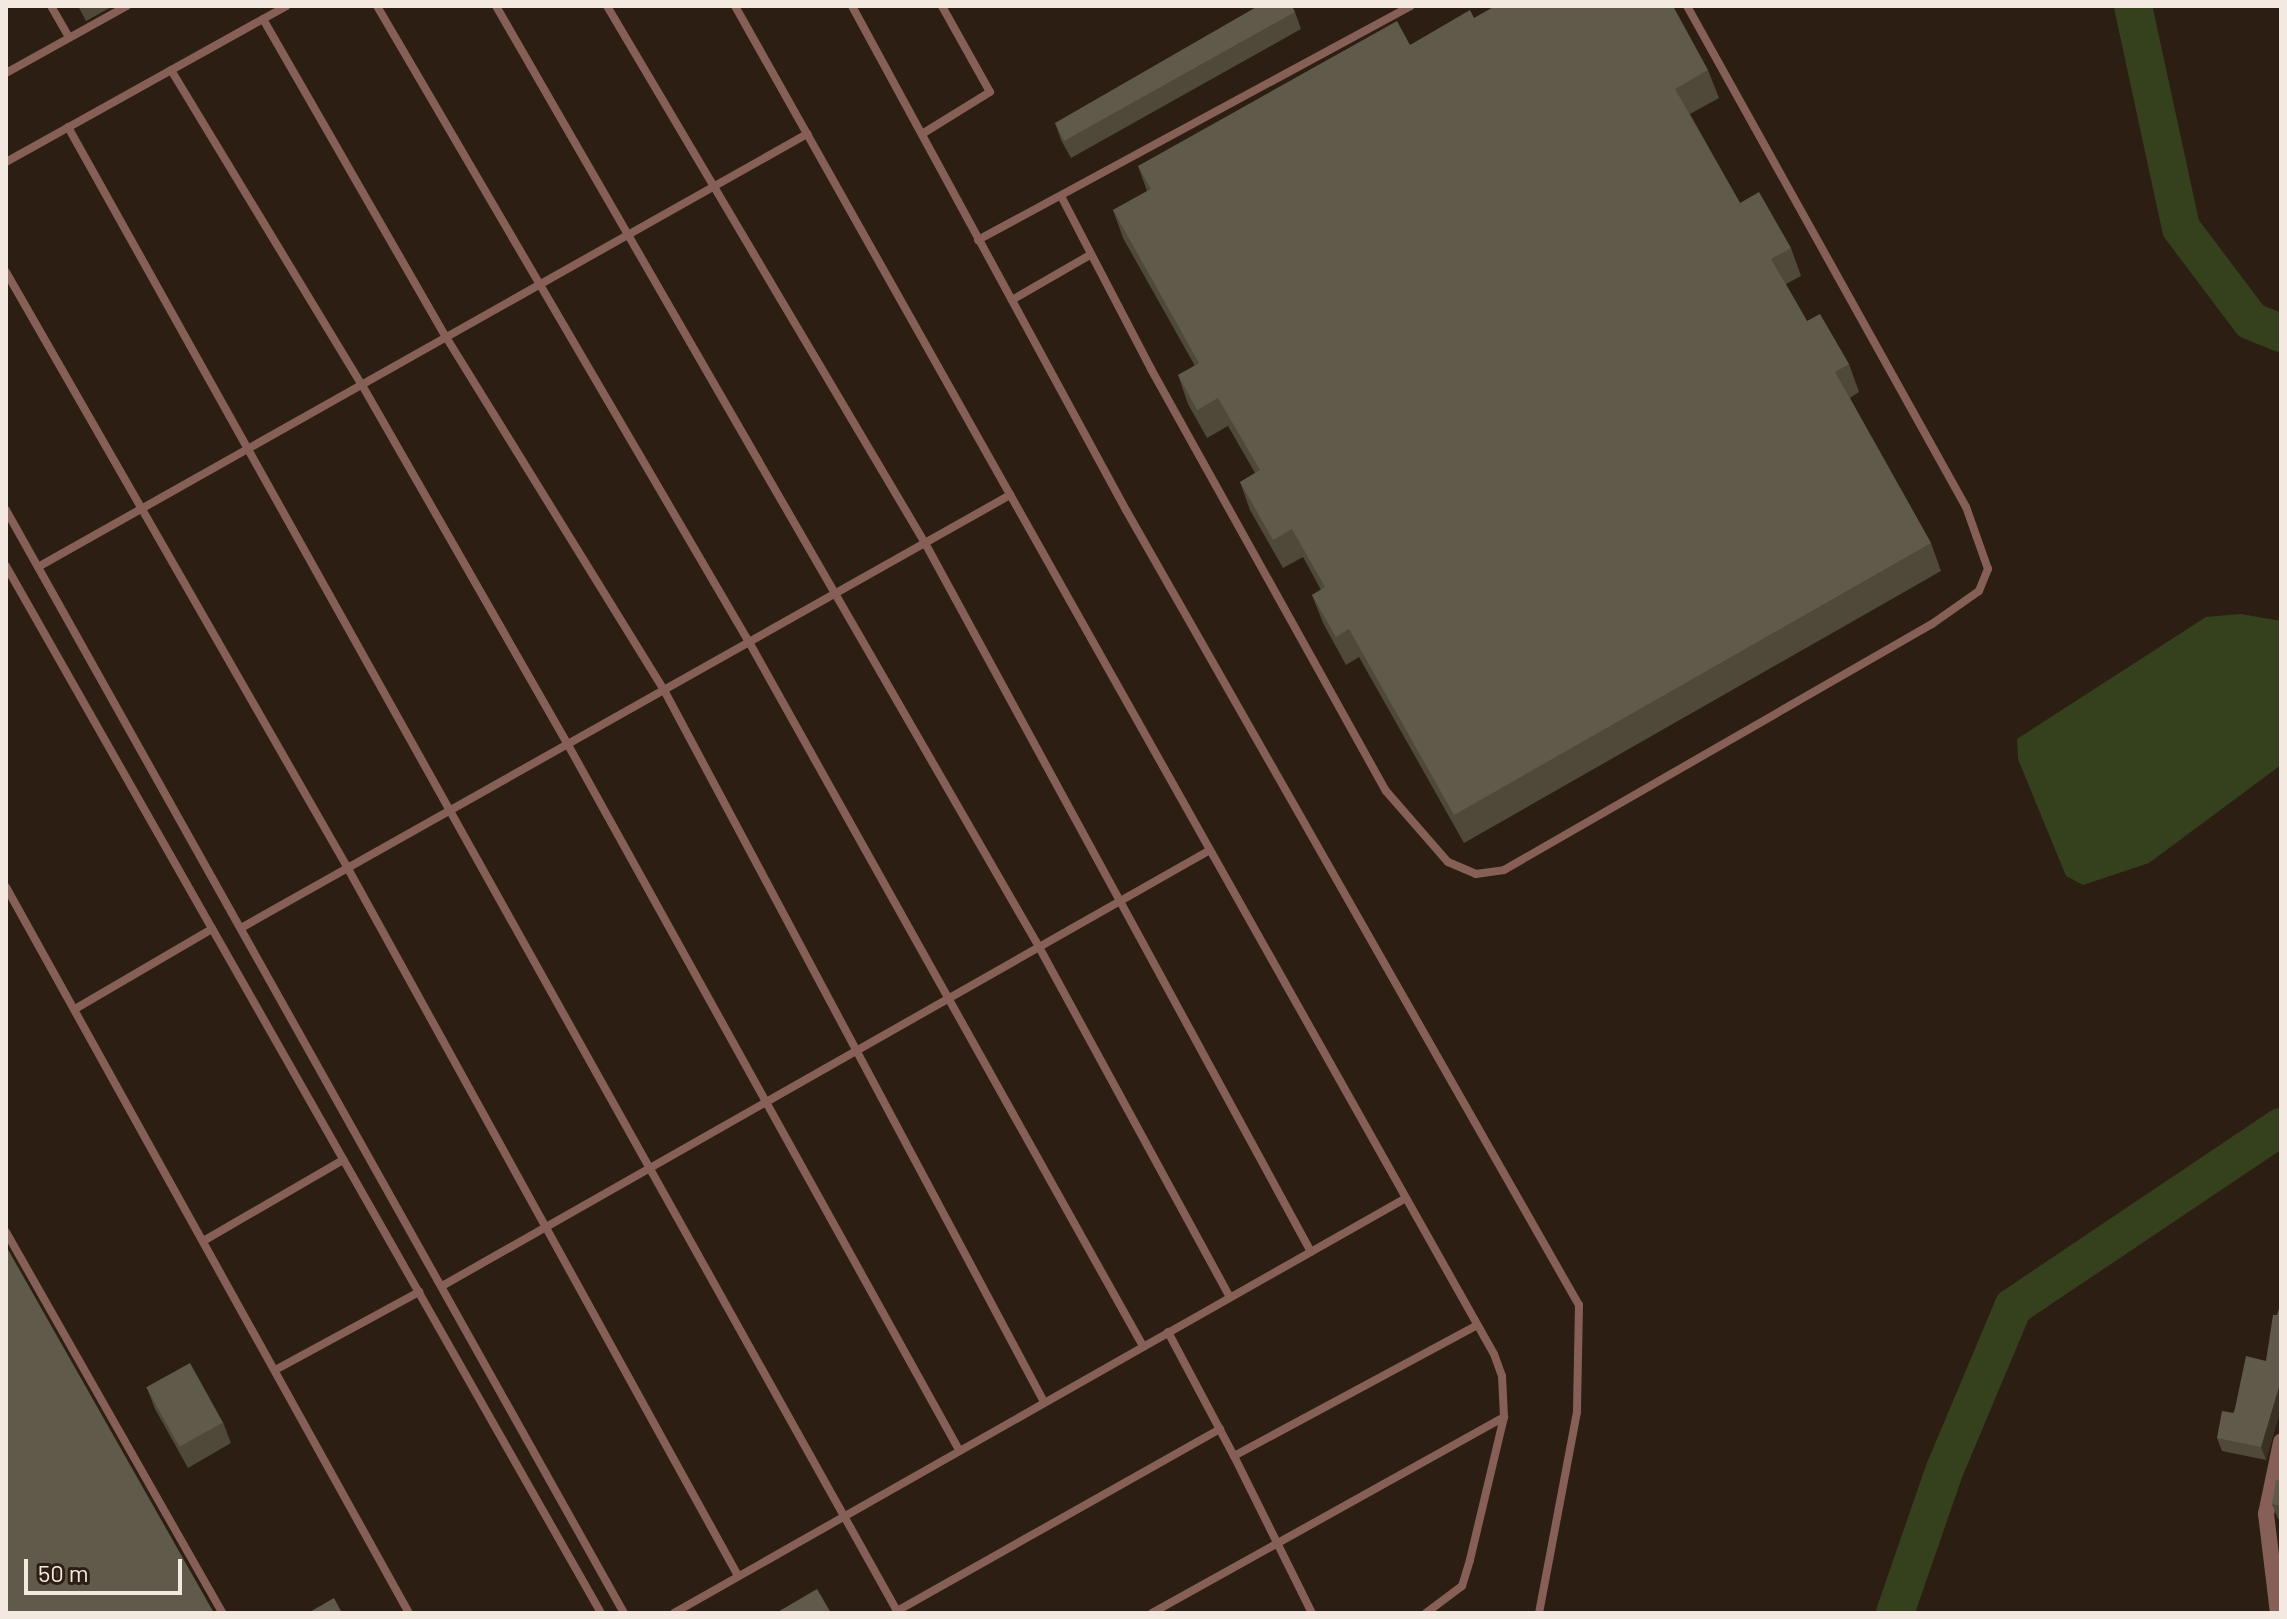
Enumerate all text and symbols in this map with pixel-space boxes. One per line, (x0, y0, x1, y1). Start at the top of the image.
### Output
scale bar (28, 1543, 186, 1593)
text: 50 m (38, 1558, 89, 1587)

